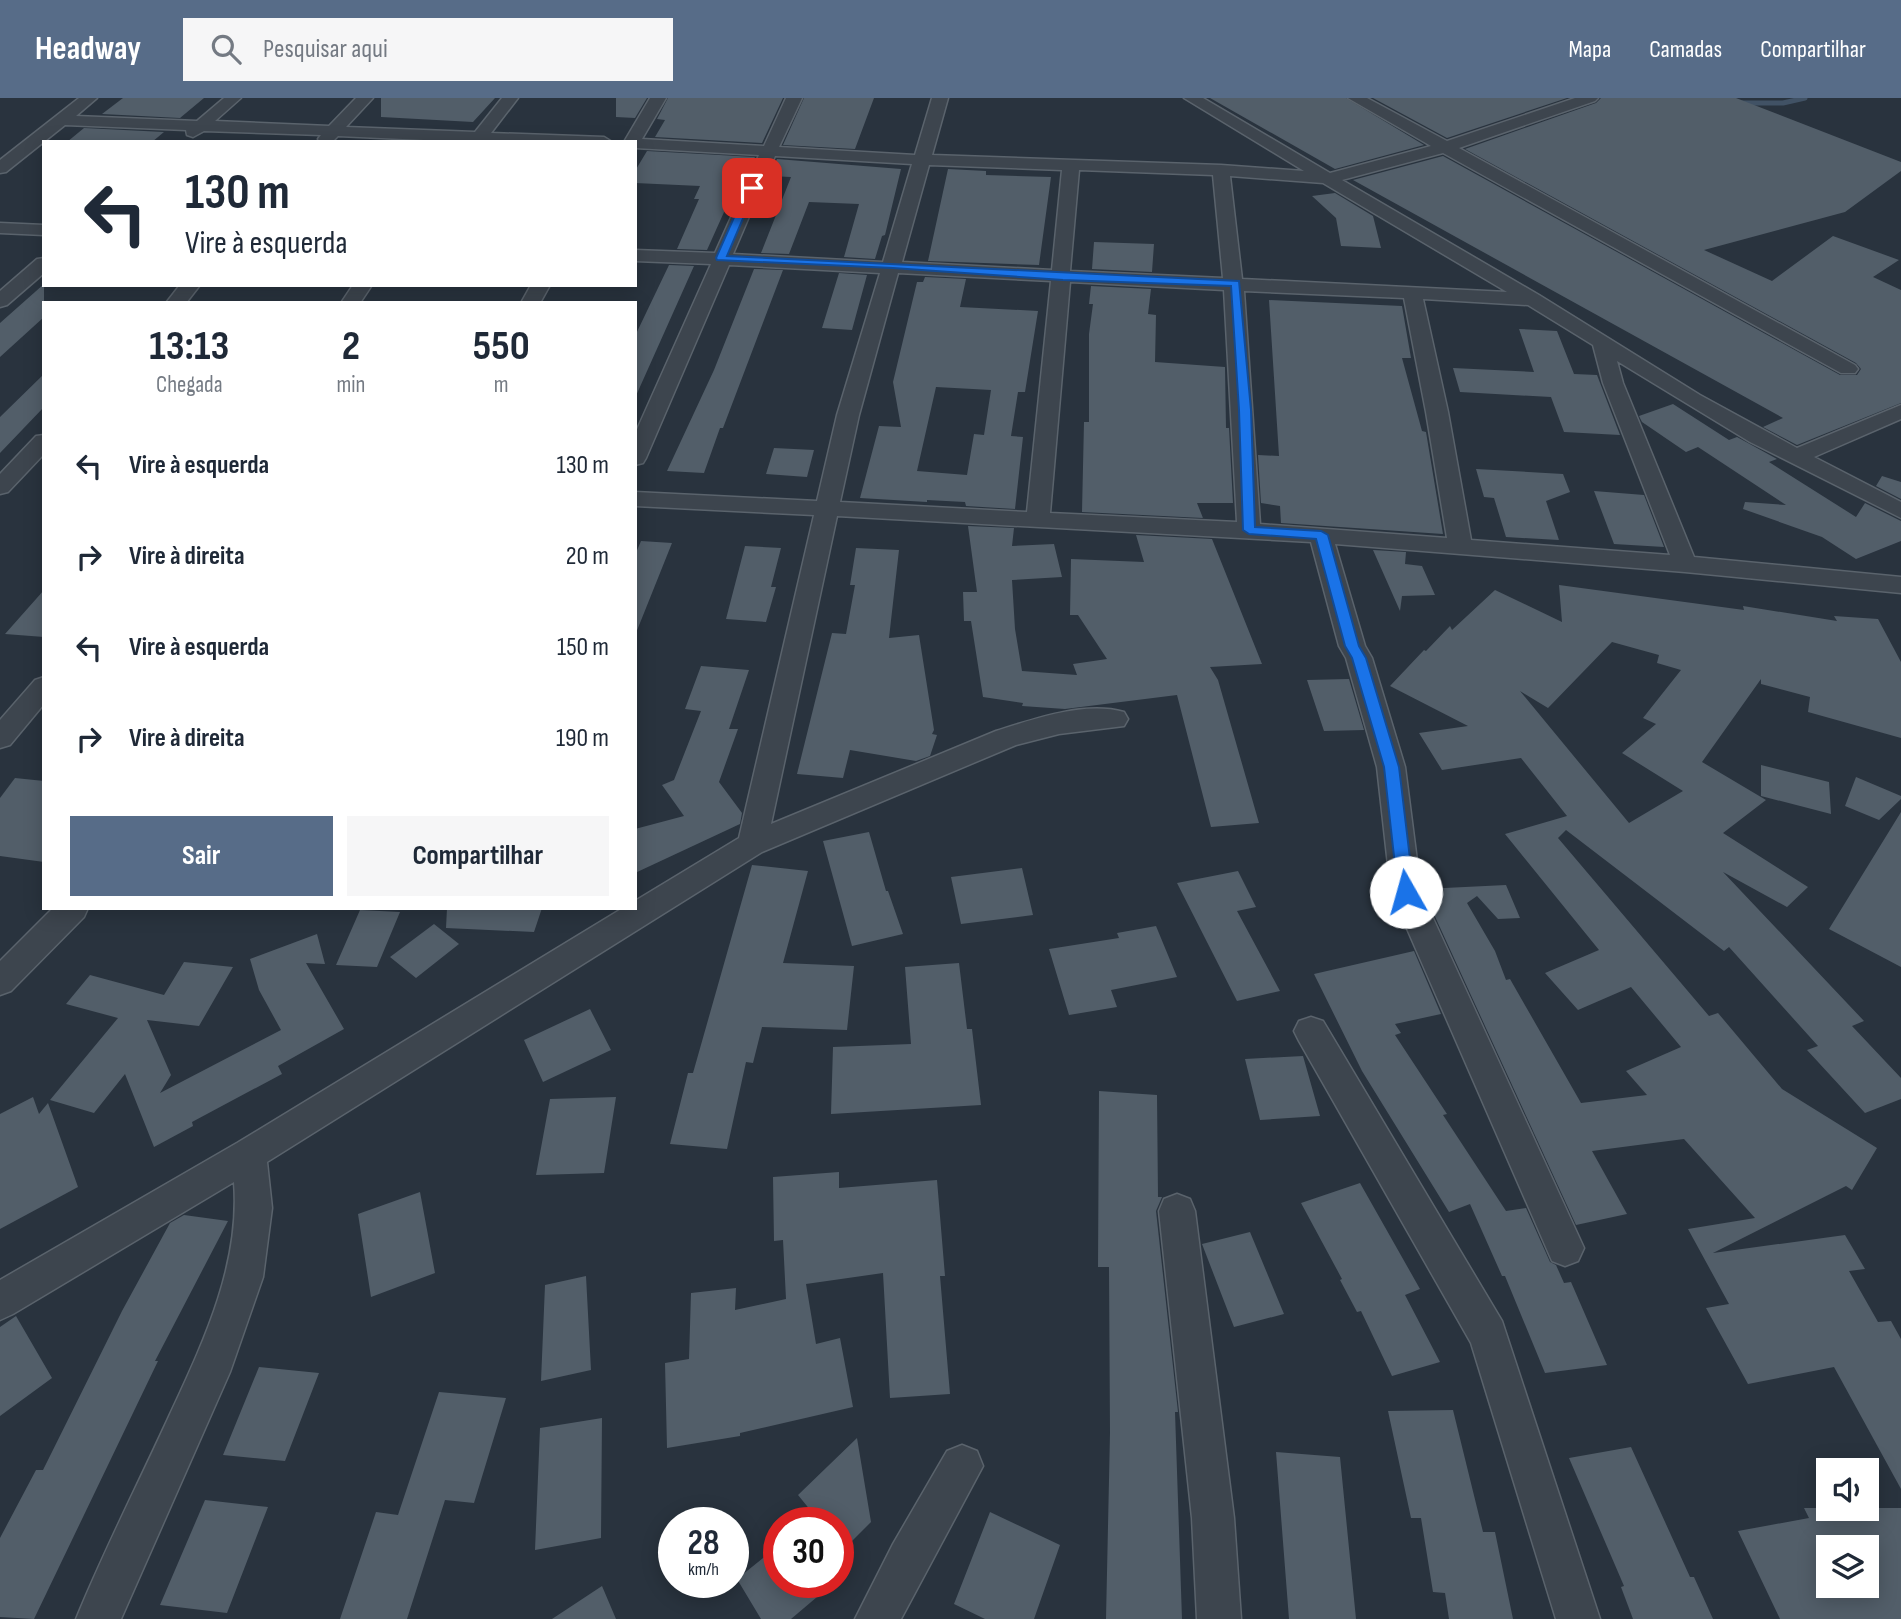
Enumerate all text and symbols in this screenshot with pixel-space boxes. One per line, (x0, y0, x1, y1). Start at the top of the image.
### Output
search box (183, 18, 673, 81)
text: Headway (35, 29, 141, 69)
icon: search (207, 30, 245, 68)
text: Pesquisar aqui (263, 34, 388, 65)
text: Mapa (1569, 35, 1611, 64)
text: Camadas (1649, 35, 1722, 64)
text: Compartilhar (1760, 35, 1866, 64)
pin (722, 158, 782, 218)
text: 130 m (185, 164, 290, 223)
icon: left (70, 168, 161, 259)
icon: arrive (733, 169, 771, 207)
text: Vire à esquerda (185, 224, 348, 263)
text: 13:13 (149, 321, 229, 372)
text: 2 (342, 321, 360, 372)
text: 550 (473, 321, 530, 372)
text: Chegada (156, 371, 223, 399)
text: min (337, 371, 365, 399)
text: m (494, 371, 509, 399)
icon: left (70, 447, 108, 485)
text: Vire à esquerda (129, 450, 269, 481)
text: 130 m (557, 450, 609, 481)
icon: right (70, 538, 108, 576)
text: Vire à direita (129, 541, 245, 572)
text: 20 m (566, 541, 609, 572)
icon: left (70, 629, 108, 667)
text: Vire à esquerda (129, 632, 269, 663)
text: 150 m (557, 632, 609, 663)
icon: right (70, 720, 108, 758)
text: Vire à direita (129, 723, 245, 754)
text: 190 m (556, 723, 609, 754)
button: Sair (70, 816, 333, 896)
button: Compartilhar (347, 816, 609, 896)
position arrow (1369, 855, 1443, 929)
map controls (1816, 1458, 1879, 1598)
button: sound (1816, 1458, 1879, 1521)
speed limit sign: 30 (763, 1507, 854, 1598)
text: 28 (688, 1522, 719, 1565)
button: layers (1816, 1535, 1879, 1598)
text: km/h (688, 1559, 719, 1580)

